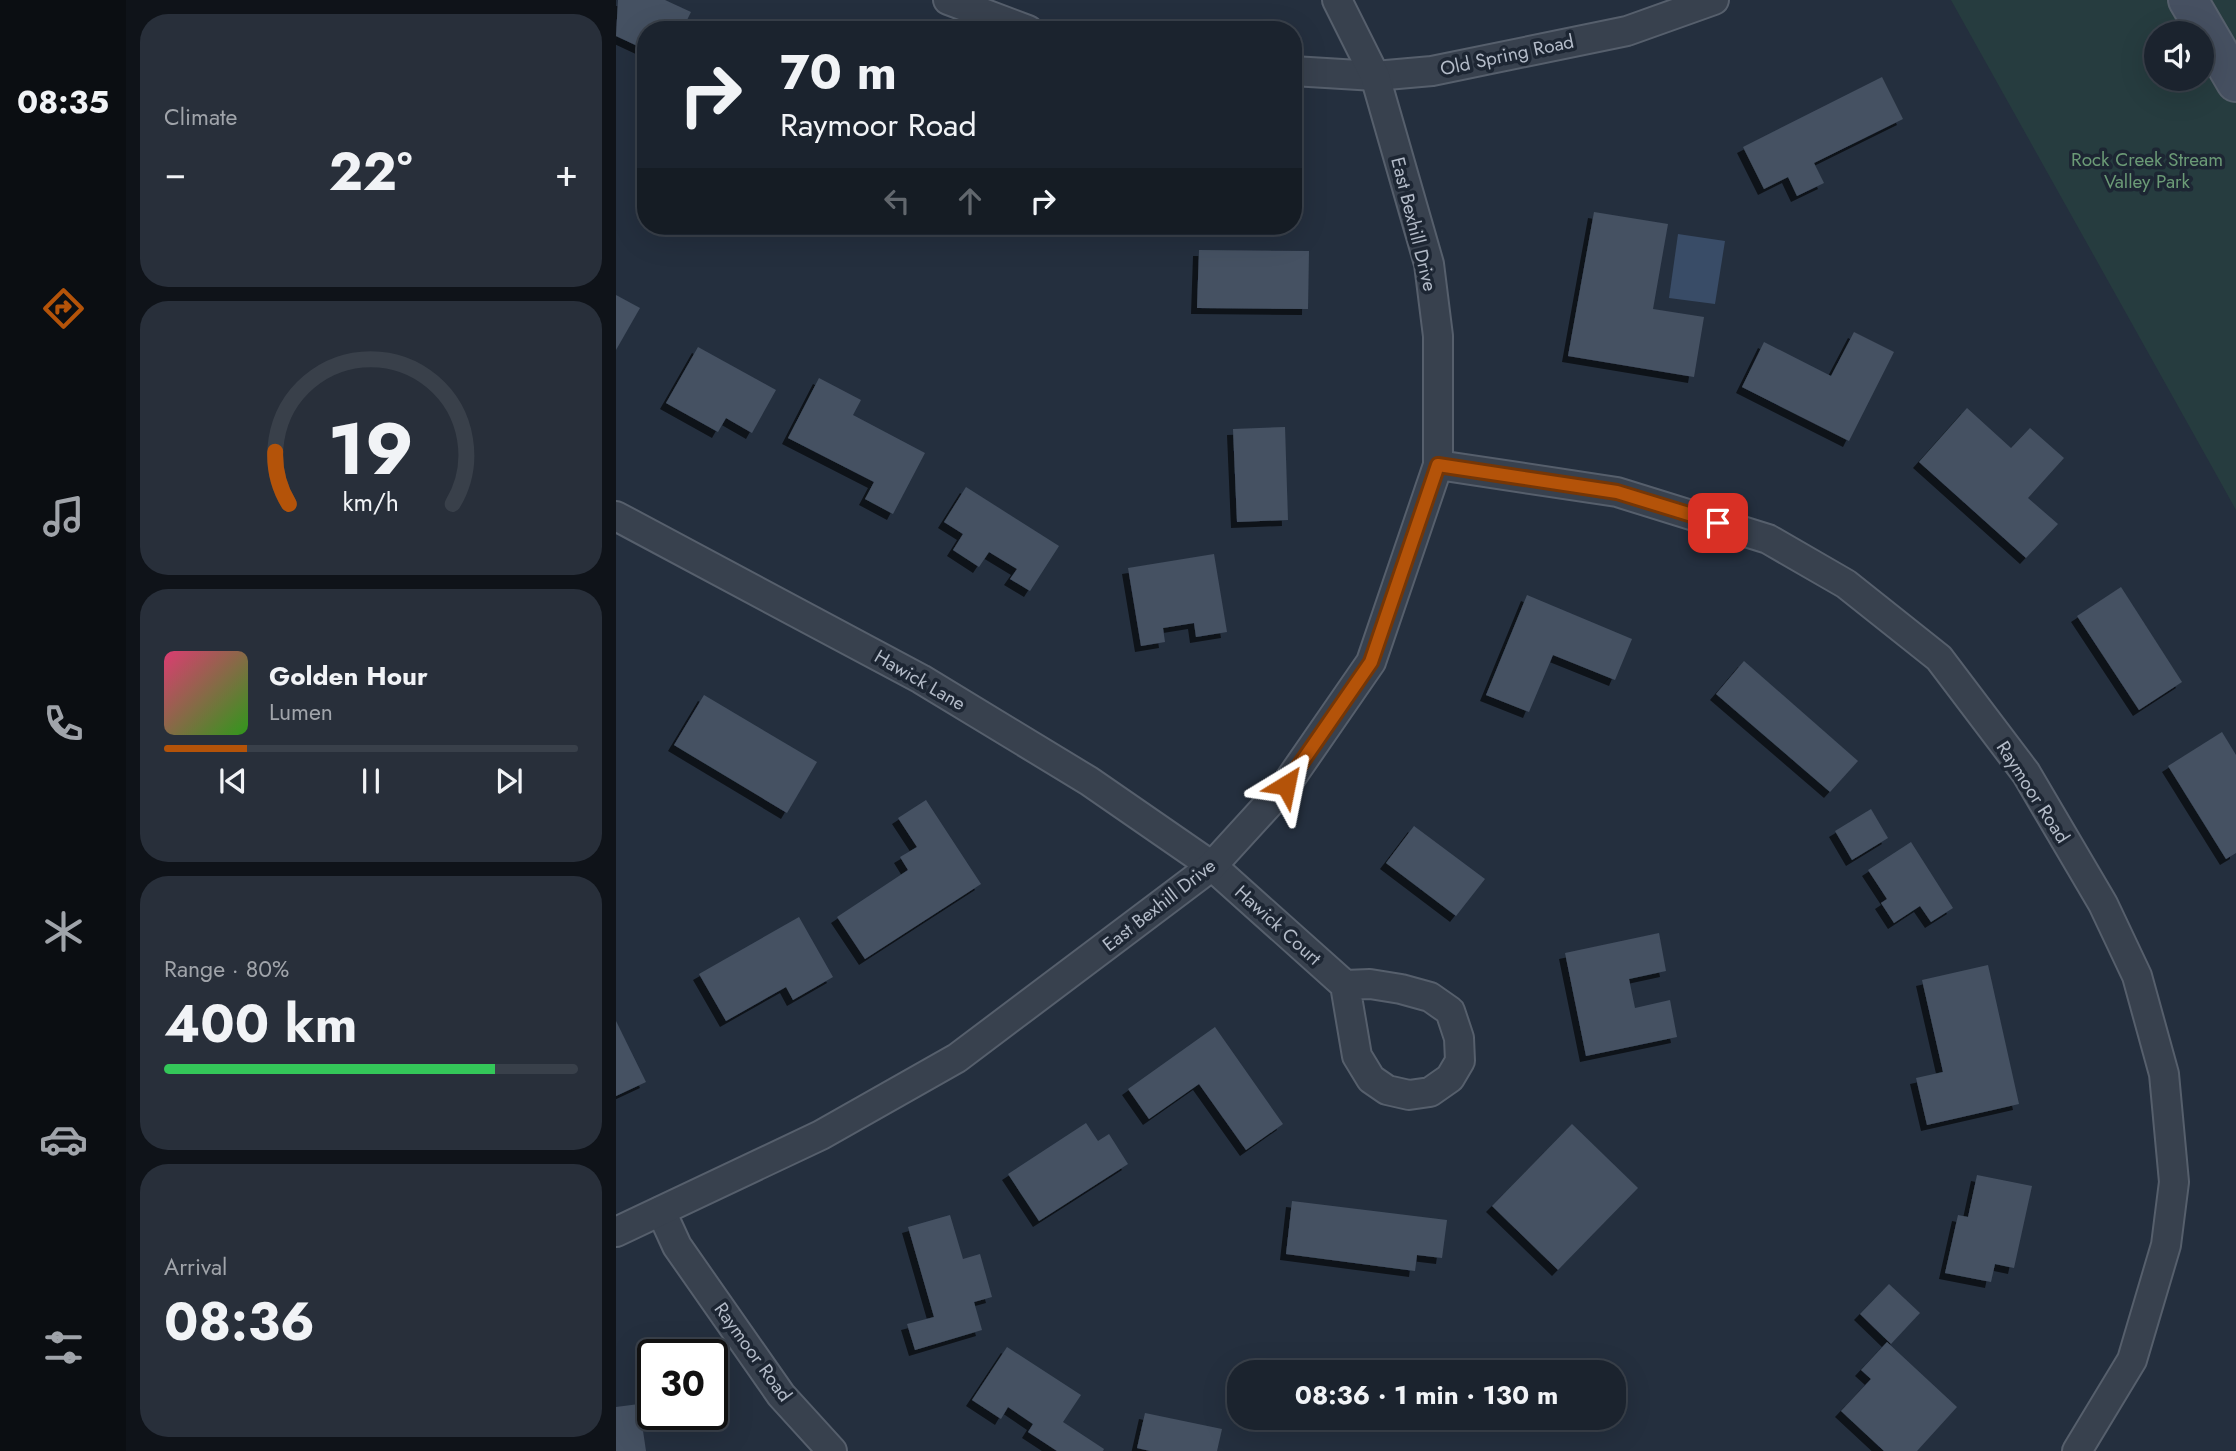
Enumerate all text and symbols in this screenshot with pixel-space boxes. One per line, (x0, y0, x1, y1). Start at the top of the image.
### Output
map controls (2144, 21, 2214, 91)
button: sound (2144, 21, 2214, 91)
street label: Old Spring Road (1438, 28, 1576, 82)
text: 70 m (780, 37, 897, 107)
icon: right (665, 49, 756, 140)
text: 08:35 (17, 79, 109, 125)
text: Climate (164, 100, 237, 134)
text: Raymoor Road (780, 102, 977, 148)
text: 22° (329, 134, 412, 210)
text: − (164, 145, 186, 200)
text: + (555, 145, 578, 200)
park label: Rock Creek Stream Valley Park (2071, 146, 2223, 195)
street label: East Bexhill Drive (1384, 154, 1444, 294)
icon: left (878, 182, 916, 220)
icon: ahead (951, 182, 989, 220)
icon: right (1024, 182, 1062, 220)
icon: directions (39, 284, 88, 333)
text: 19 (328, 397, 414, 502)
text: km/h (343, 484, 399, 520)
icon: music (39, 492, 88, 541)
pin (1688, 493, 1748, 553)
icon: arrive (1699, 504, 1737, 542)
street label: Hawick Lane (869, 643, 971, 717)
text: Golden Hour (269, 657, 428, 695)
text: Lumen (269, 695, 333, 729)
icon: phone (39, 699, 88, 748)
street label: Raymoor Road (1990, 736, 2076, 848)
position arrow (1249, 748, 1323, 822)
icon: previous (214, 762, 252, 800)
icon: pause (352, 762, 390, 800)
icon: next (490, 762, 528, 800)
street label: East Bexhill Drive (1097, 852, 1222, 958)
street label: Hawick Court (1229, 879, 1328, 971)
icon: climate (39, 907, 88, 956)
text: Range · 80% (164, 952, 289, 986)
text: 400 km (164, 986, 357, 1062)
icon: car (39, 1115, 88, 1164)
text: Arrival (164, 1250, 227, 1284)
text: 08:36 (164, 1284, 315, 1360)
street label: Raymoor Road (708, 1297, 798, 1407)
icon: filters (39, 1323, 88, 1372)
speed limit sign: 30 (637, 1339, 728, 1430)
text: 08:36 · 1 min · 130 m (1295, 1376, 1558, 1414)

